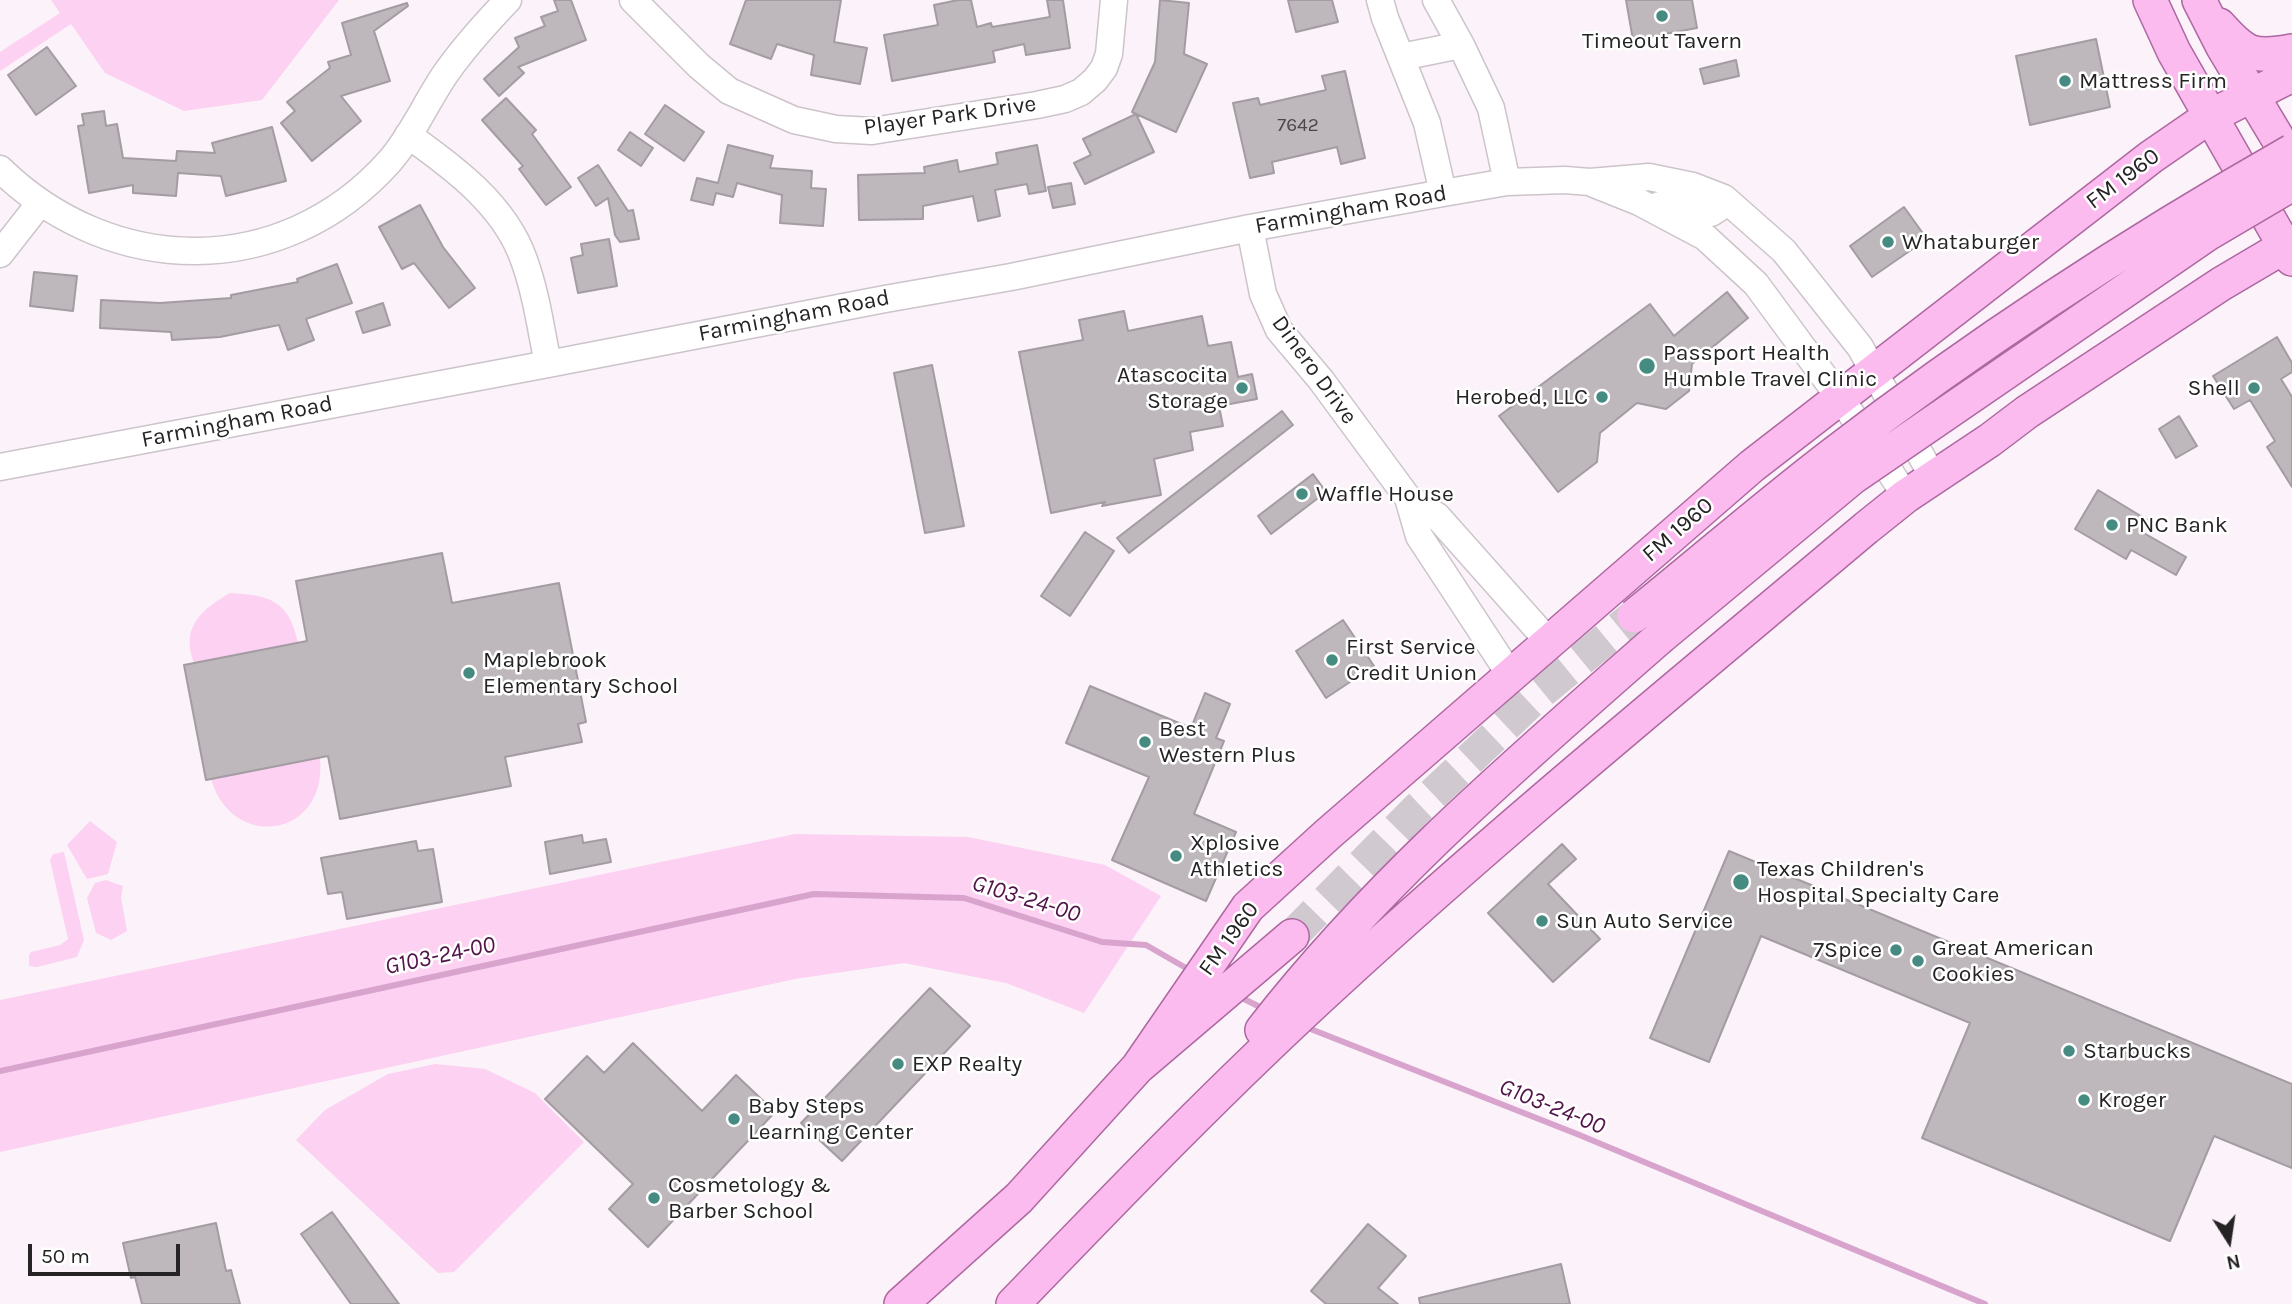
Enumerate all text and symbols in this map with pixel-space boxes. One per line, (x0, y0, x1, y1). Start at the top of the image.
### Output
marker: Timeout Tavern (1654, 8, 1670, 24)
place label: Timeout Tavern (1582, 27, 1742, 55)
place label: Mattress Firm (2079, 67, 2227, 95)
marker: Mattress Firm (2057, 73, 2073, 89)
street label: Player Park Drive (862, 90, 1038, 142)
house number: 7642 (1277, 115, 1319, 137)
street label: FM 1960 (2081, 142, 2165, 216)
street label: Farmingham Road (1253, 180, 1449, 240)
place label: Whataburger (1902, 228, 2039, 256)
marker: Whataburger (1880, 234, 1896, 250)
street label: Farmingham Road (696, 284, 892, 348)
street label: Dinero Drive (1265, 310, 1363, 430)
place label: Passport Health Humble Travel Clinic (1663, 339, 1877, 393)
marker: Passport Health Humble Travel Clinic (1637, 356, 1657, 376)
place label: Atascocita Storage (1117, 361, 1228, 415)
place label: Shell (2188, 374, 2240, 402)
marker: Atascocita Storage (1234, 380, 1250, 396)
marker: Shell (2246, 380, 2262, 396)
place label: Herobed, LLC (1455, 383, 1588, 411)
marker: Herobed, LLC (1594, 389, 1610, 405)
street label: Farmingham Road (139, 390, 335, 454)
place label: Waffle House (1316, 480, 1454, 508)
marker: Waffle House (1294, 486, 1310, 502)
street label: FM 1960 (1637, 492, 1719, 568)
place label: PNC Bank (2126, 511, 2228, 539)
marker: PNC Bank (2104, 517, 2120, 533)
place label: First Service Credit Union (1346, 633, 1477, 687)
place label: Maplebrook Elementary School (483, 646, 678, 700)
marker: First Service Credit Union (1324, 652, 1340, 668)
marker: Maplebrook Elementary School (461, 665, 477, 681)
place label: Best Western Plus (1159, 715, 1296, 769)
marker: Best Western Plus (1137, 734, 1153, 750)
place label: Xplosive Athletics (1190, 829, 1283, 883)
marker: Xplosive Athletics (1168, 848, 1184, 864)
place label: Texas Children's Hospital Specialty Care (1757, 855, 1999, 909)
water label: G103-24-00 (968, 869, 1084, 929)
marker: Texas Children's Hospital Specialty Care (1731, 872, 1751, 892)
street label: FM 1960 (1193, 897, 1265, 981)
place label: Sun Auto Service (1556, 907, 1733, 935)
marker: Sun Auto Service (1534, 913, 1550, 929)
water label: G103-24-00 (382, 930, 498, 982)
place label: Great American Cookies (1932, 934, 2094, 988)
place label: 7Spice (1813, 936, 1882, 964)
marker: 7Spice (1888, 942, 1904, 958)
marker: Great American Cookies (1910, 953, 1926, 969)
place label: Starbucks (2083, 1037, 2191, 1065)
marker: Starbucks (2061, 1043, 2077, 1059)
place label: EXP Realty (912, 1050, 1022, 1078)
marker: EXP Realty (890, 1056, 906, 1072)
water label: G103-24-00 (1495, 1073, 1609, 1141)
place label: Kroger (2098, 1086, 2166, 1114)
place label: Baby Steps Learning Center (748, 1092, 913, 1146)
marker: Kroger (2076, 1092, 2092, 1108)
marker: Baby Steps Learning Center (726, 1111, 742, 1127)
place label: Cosmetology & Barber School (668, 1171, 831, 1225)
marker: Cosmetology & Barber School (646, 1190, 662, 1206)
north arrow (2194, 1206, 2264, 1276)
scale bar (32, 1230, 184, 1274)
text: 50 m (41, 1244, 90, 1268)
text: N (2224, 1249, 2242, 1274)

